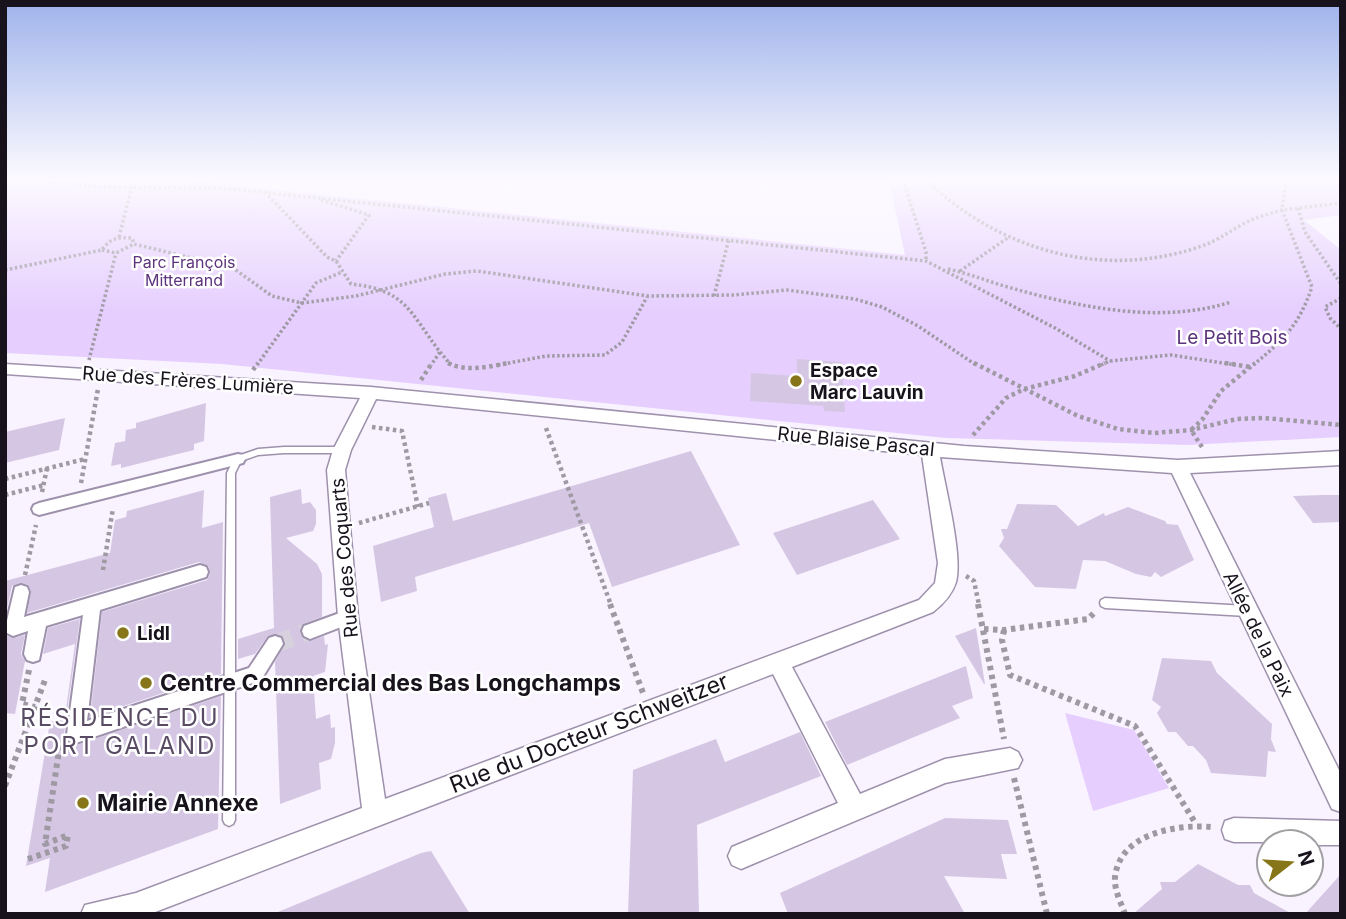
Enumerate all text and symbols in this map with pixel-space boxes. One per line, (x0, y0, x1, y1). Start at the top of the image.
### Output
park label: Parc François Mitterrand (132, 252, 236, 290)
park label: Le Petit Bois (1176, 326, 1288, 349)
place label: Espace Marc Lauvin (810, 359, 924, 404)
street label: Rue des Frères Lumière (81, 362, 295, 399)
marker: Espace Marc Lauvin (788, 373, 804, 389)
street label: Rue Blaise Pascal (776, 422, 936, 461)
street label: Rue des Coquarts (326, 477, 363, 639)
street label: Allée de la Paix (1218, 568, 1299, 700)
place label: Lidl (137, 622, 170, 645)
marker: Lidl (115, 625, 131, 641)
street label: Rue du Docteur Schweitzer (446, 667, 733, 799)
place label: Centre Commercial des Bas Longchamps (160, 669, 621, 697)
marker: Centre Commercial des Bas Longchamps (138, 675, 154, 691)
district label: RÉSIDENCE DU PORT GALAND (20, 702, 220, 760)
place label: Mairie Annexe (97, 789, 259, 817)
marker: Mairie Annexe (75, 795, 91, 811)
north arrow (1255, 828, 1325, 898)
text: N (1293, 848, 1319, 868)

